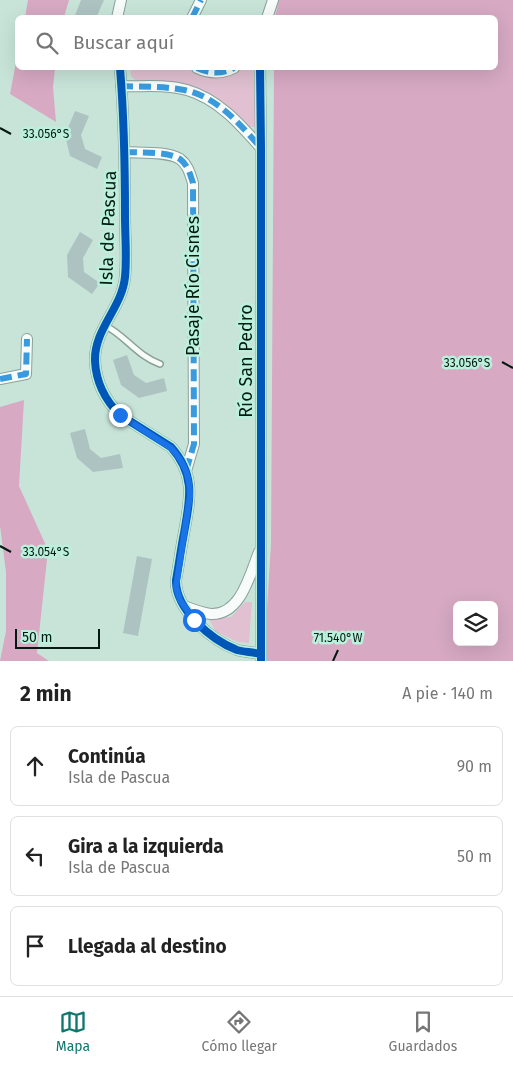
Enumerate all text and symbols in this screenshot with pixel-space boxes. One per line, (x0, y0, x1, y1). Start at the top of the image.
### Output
search box (15, 15, 498, 70)
icon: search (33, 29, 61, 57)
text: Buscar aquí (73, 31, 174, 54)
text: 33.056°S (23, 127, 70, 141)
street label: Isla de Pascua (95, 170, 121, 286)
street label: Pasaje Río Cisnes (182, 216, 204, 356)
street label: Río San Pedro (235, 304, 257, 418)
text: 33.056°S (444, 356, 491, 370)
route end (109, 404, 132, 427)
text: 33.054°S (23, 545, 70, 559)
map controls (453, 601, 498, 646)
button: layers (453, 601, 498, 646)
route start (183, 609, 206, 632)
scale bar (15, 626, 100, 649)
text: 50 m (22, 629, 53, 646)
text: 71.540°W (314, 631, 362, 645)
text: 2 min (20, 681, 72, 707)
text: A pie · 140 m (402, 684, 493, 703)
text: Continúa (68, 745, 146, 768)
icon: ahead (21, 752, 49, 780)
text: 90 m (457, 757, 492, 776)
text: Isla de Pascua (68, 768, 170, 787)
text: Gira a la izquierda (68, 835, 224, 858)
icon: left (21, 842, 49, 870)
text: 50 m (457, 847, 492, 866)
text: Isla de Pascua (68, 858, 170, 877)
icon: arrive (21, 932, 49, 960)
text: Llegada al destino (68, 935, 227, 958)
tab: Mapa (56, 1008, 90, 1055)
tab: Cómo llegar (202, 1008, 277, 1055)
tab: Guardados (389, 1008, 457, 1055)

